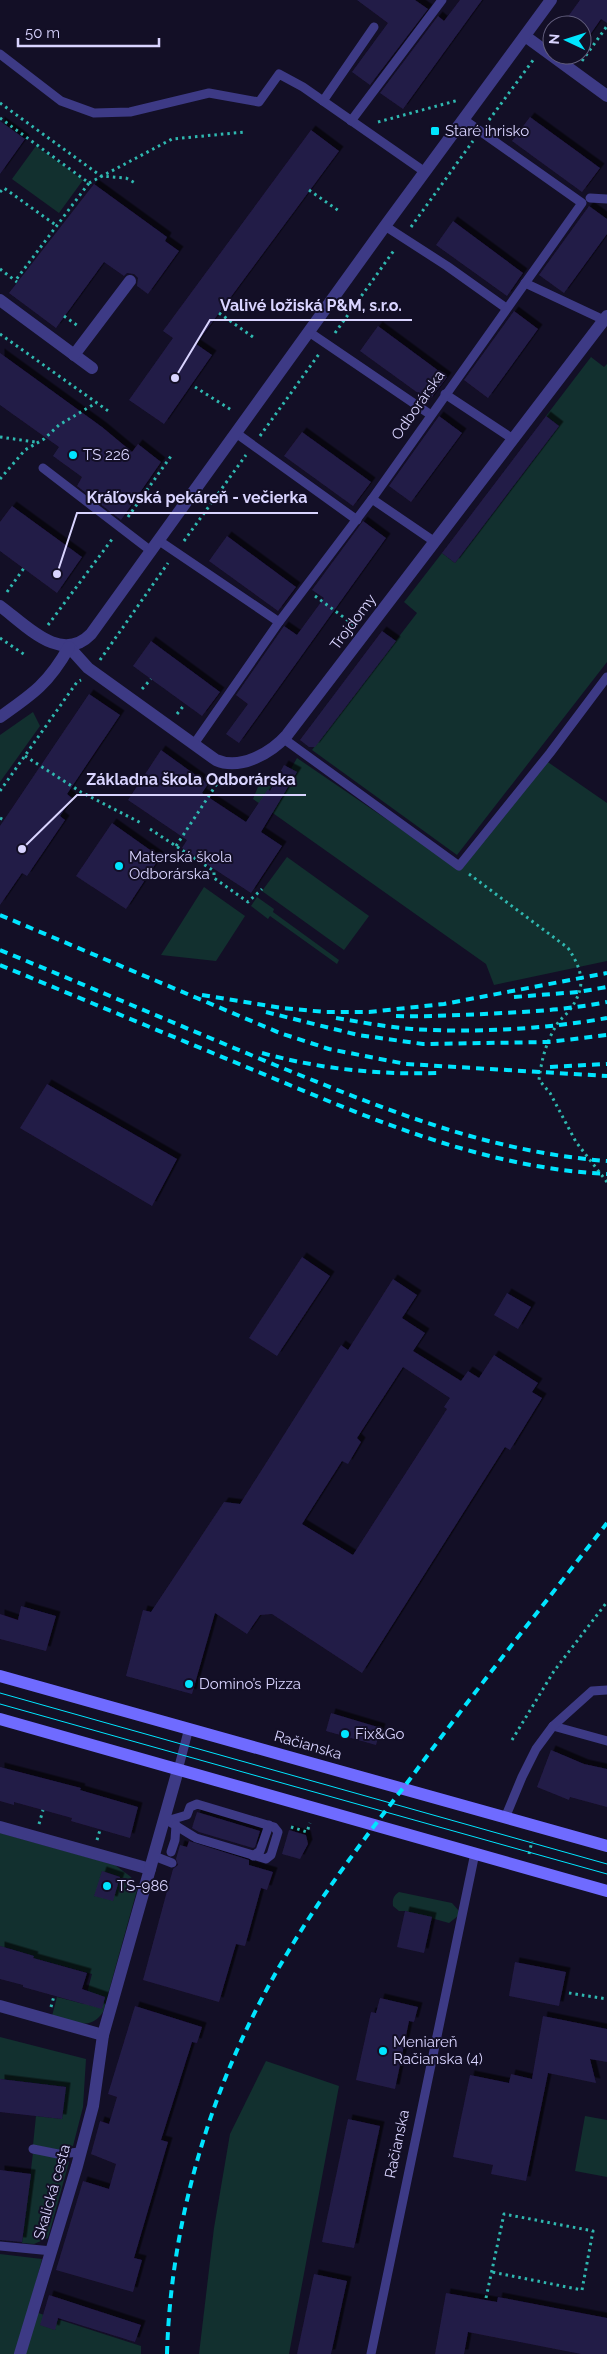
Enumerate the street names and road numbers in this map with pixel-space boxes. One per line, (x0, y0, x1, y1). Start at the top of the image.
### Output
street label: Odborárska (387, 367, 449, 443)
street label: Trojdomy (326, 591, 380, 653)
street label: Račianska (272, 1727, 344, 1763)
street label: Račianska (381, 2108, 413, 2180)
street label: Skalická cesta (30, 2142, 74, 2242)

